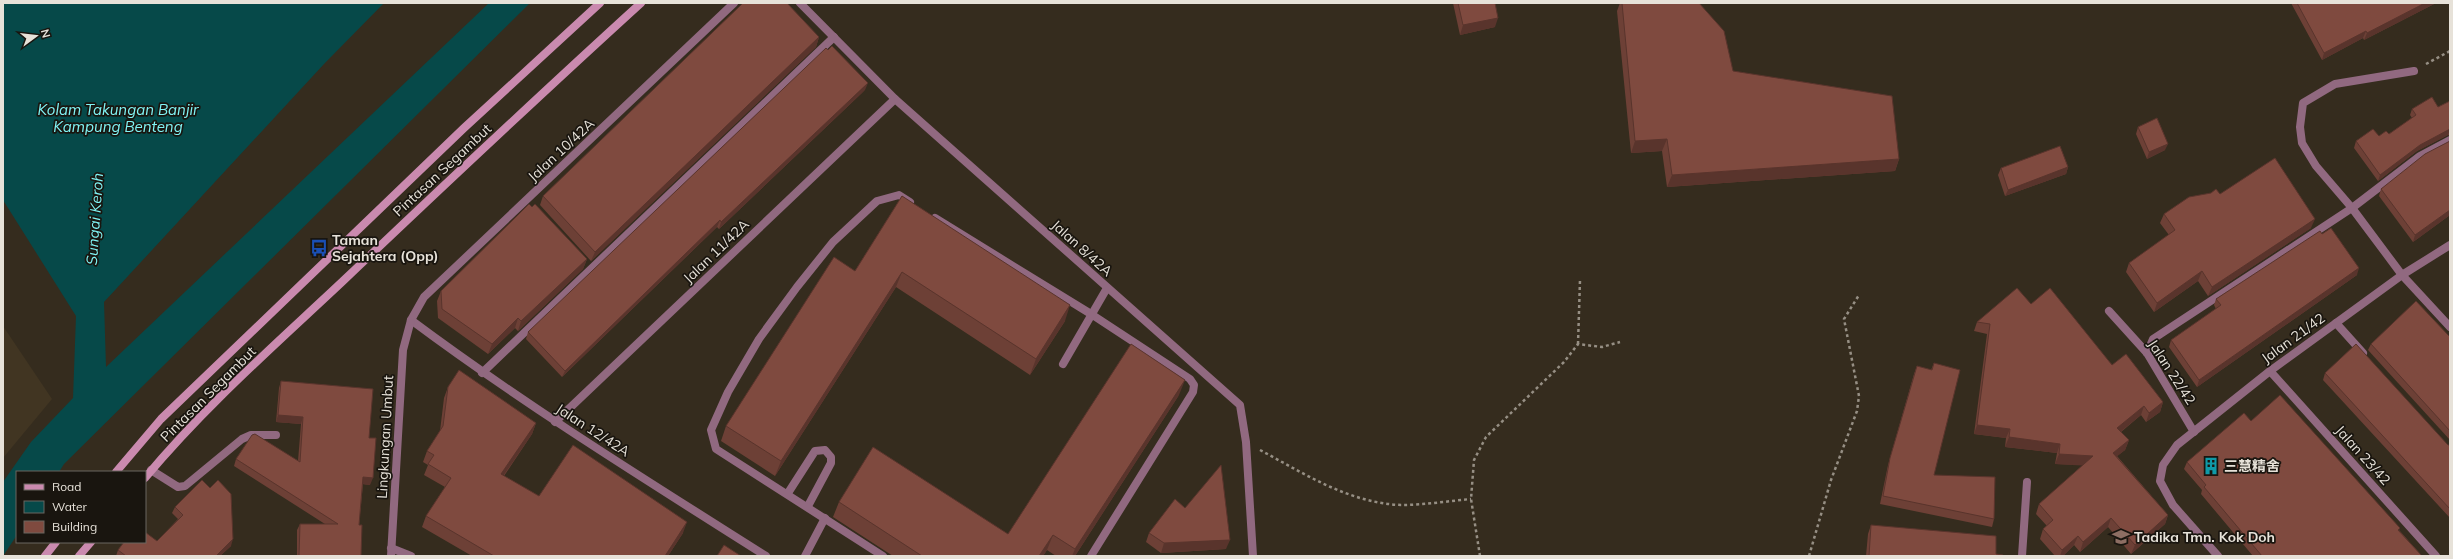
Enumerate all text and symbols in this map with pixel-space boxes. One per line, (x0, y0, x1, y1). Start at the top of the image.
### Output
north arrow (16, 16, 56, 56)
text: N (38, 28, 53, 39)
water label: Kolam Takungan Banjir Kampung Benteng (38, 100, 199, 136)
street label: Jalan 10/42A (524, 114, 599, 185)
street label: Pintasan Segambut (389, 120, 495, 220)
water label: Sungai Keroh (82, 172, 107, 266)
street label: Jalan 11/42A (679, 215, 753, 287)
street label: Jalan 8/42A (1048, 216, 1117, 281)
place label: Taman Sejahtera (Opp) (332, 231, 438, 265)
bus stop icon: Taman Sejahtera (Opp) (309, 238, 329, 258)
street label: Jalan 21/42 (2258, 309, 2328, 367)
street label: Jalan 22/42 (2144, 336, 2200, 408)
street label: Pintasan Segambut (156, 342, 260, 446)
street label: Lingkungan Umbut (373, 375, 397, 499)
street label: Jalan 12/42A (553, 399, 634, 461)
street label: Jalan 23/42 (2331, 421, 2395, 489)
building icon: 三慧精舍 (2201, 456, 2221, 476)
place label: 三慧精舍 (2224, 457, 2280, 475)
legend (16, 471, 146, 543)
text: Road (52, 479, 81, 494)
text: Water (52, 499, 88, 514)
text: Building (52, 519, 97, 534)
school or university icon: Tadika Tmn. Kok Doh (2111, 527, 2131, 547)
place label: Tadika Tmn. Kok Doh (2134, 528, 2275, 546)

